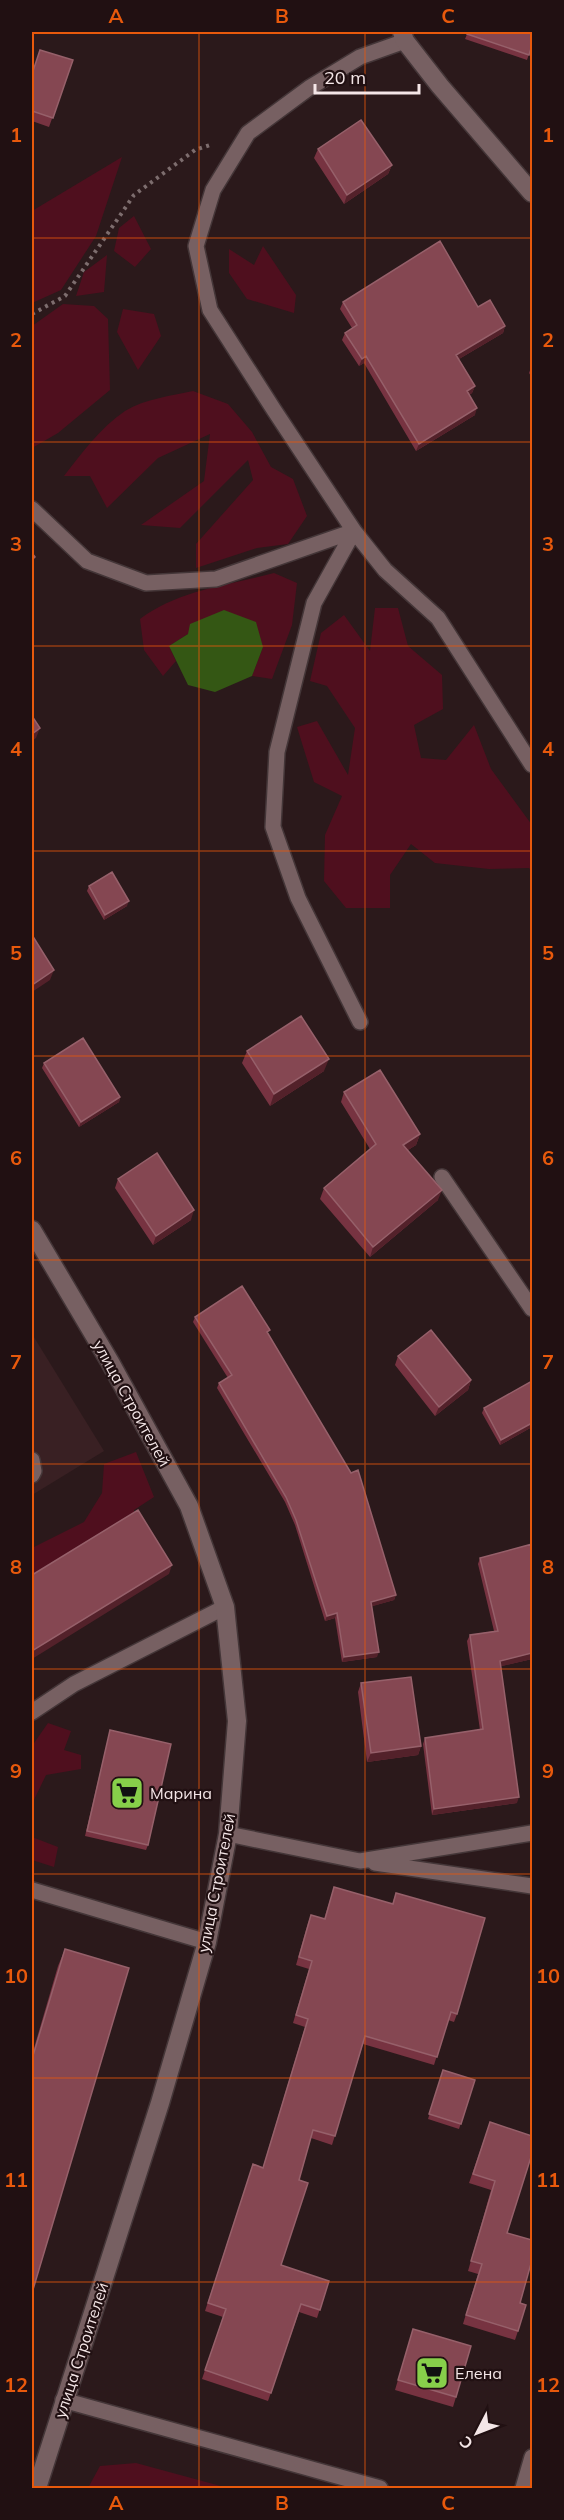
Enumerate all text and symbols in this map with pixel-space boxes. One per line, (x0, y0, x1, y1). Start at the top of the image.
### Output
text: A (109, 3, 124, 28)
text: B (275, 3, 289, 28)
text: C (441, 3, 455, 28)
scale bar (315, 57, 418, 95)
text: 20 m (324, 66, 366, 89)
text: 1 (10, 122, 22, 147)
text: 1 (542, 122, 554, 147)
text: 2 (10, 327, 22, 352)
text: 2 (542, 327, 554, 352)
text: 3 (10, 531, 22, 556)
text: 3 (542, 531, 554, 556)
text: 4 (10, 736, 22, 761)
text: 4 (542, 736, 554, 761)
text: 5 (10, 940, 22, 965)
text: 5 (542, 940, 554, 965)
text: 6 (10, 1145, 22, 1170)
text: 6 (542, 1145, 554, 1170)
street label: улица Строителей (89, 1336, 175, 1470)
text: 7 (10, 1349, 22, 1374)
text: 7 (542, 1349, 554, 1374)
text: 8 (10, 1554, 22, 1579)
text: 8 (542, 1554, 554, 1579)
text: 9 (10, 1758, 22, 1783)
text: 9 (542, 1758, 554, 1783)
supermarket icon: Марина (109, 1775, 145, 1811)
place label: Марина (150, 1783, 212, 1803)
street label: улица Строителей (193, 1812, 239, 1954)
text: 10 (4, 1963, 28, 1988)
text: 10 (536, 1963, 560, 1988)
text: 11 (4, 2167, 28, 2192)
text: 11 (536, 2167, 560, 2192)
street label: улица Строителей (50, 2280, 112, 2420)
supermarket icon: Елена (414, 2355, 450, 2391)
place label: Елена (455, 2363, 502, 2383)
text: 12 (4, 2372, 28, 2397)
text: 12 (536, 2372, 560, 2397)
north arrow (447, 2403, 507, 2463)
text: С (455, 2432, 477, 2454)
text: A (109, 2490, 124, 2515)
text: B (275, 2490, 289, 2515)
text: C (441, 2490, 455, 2515)

